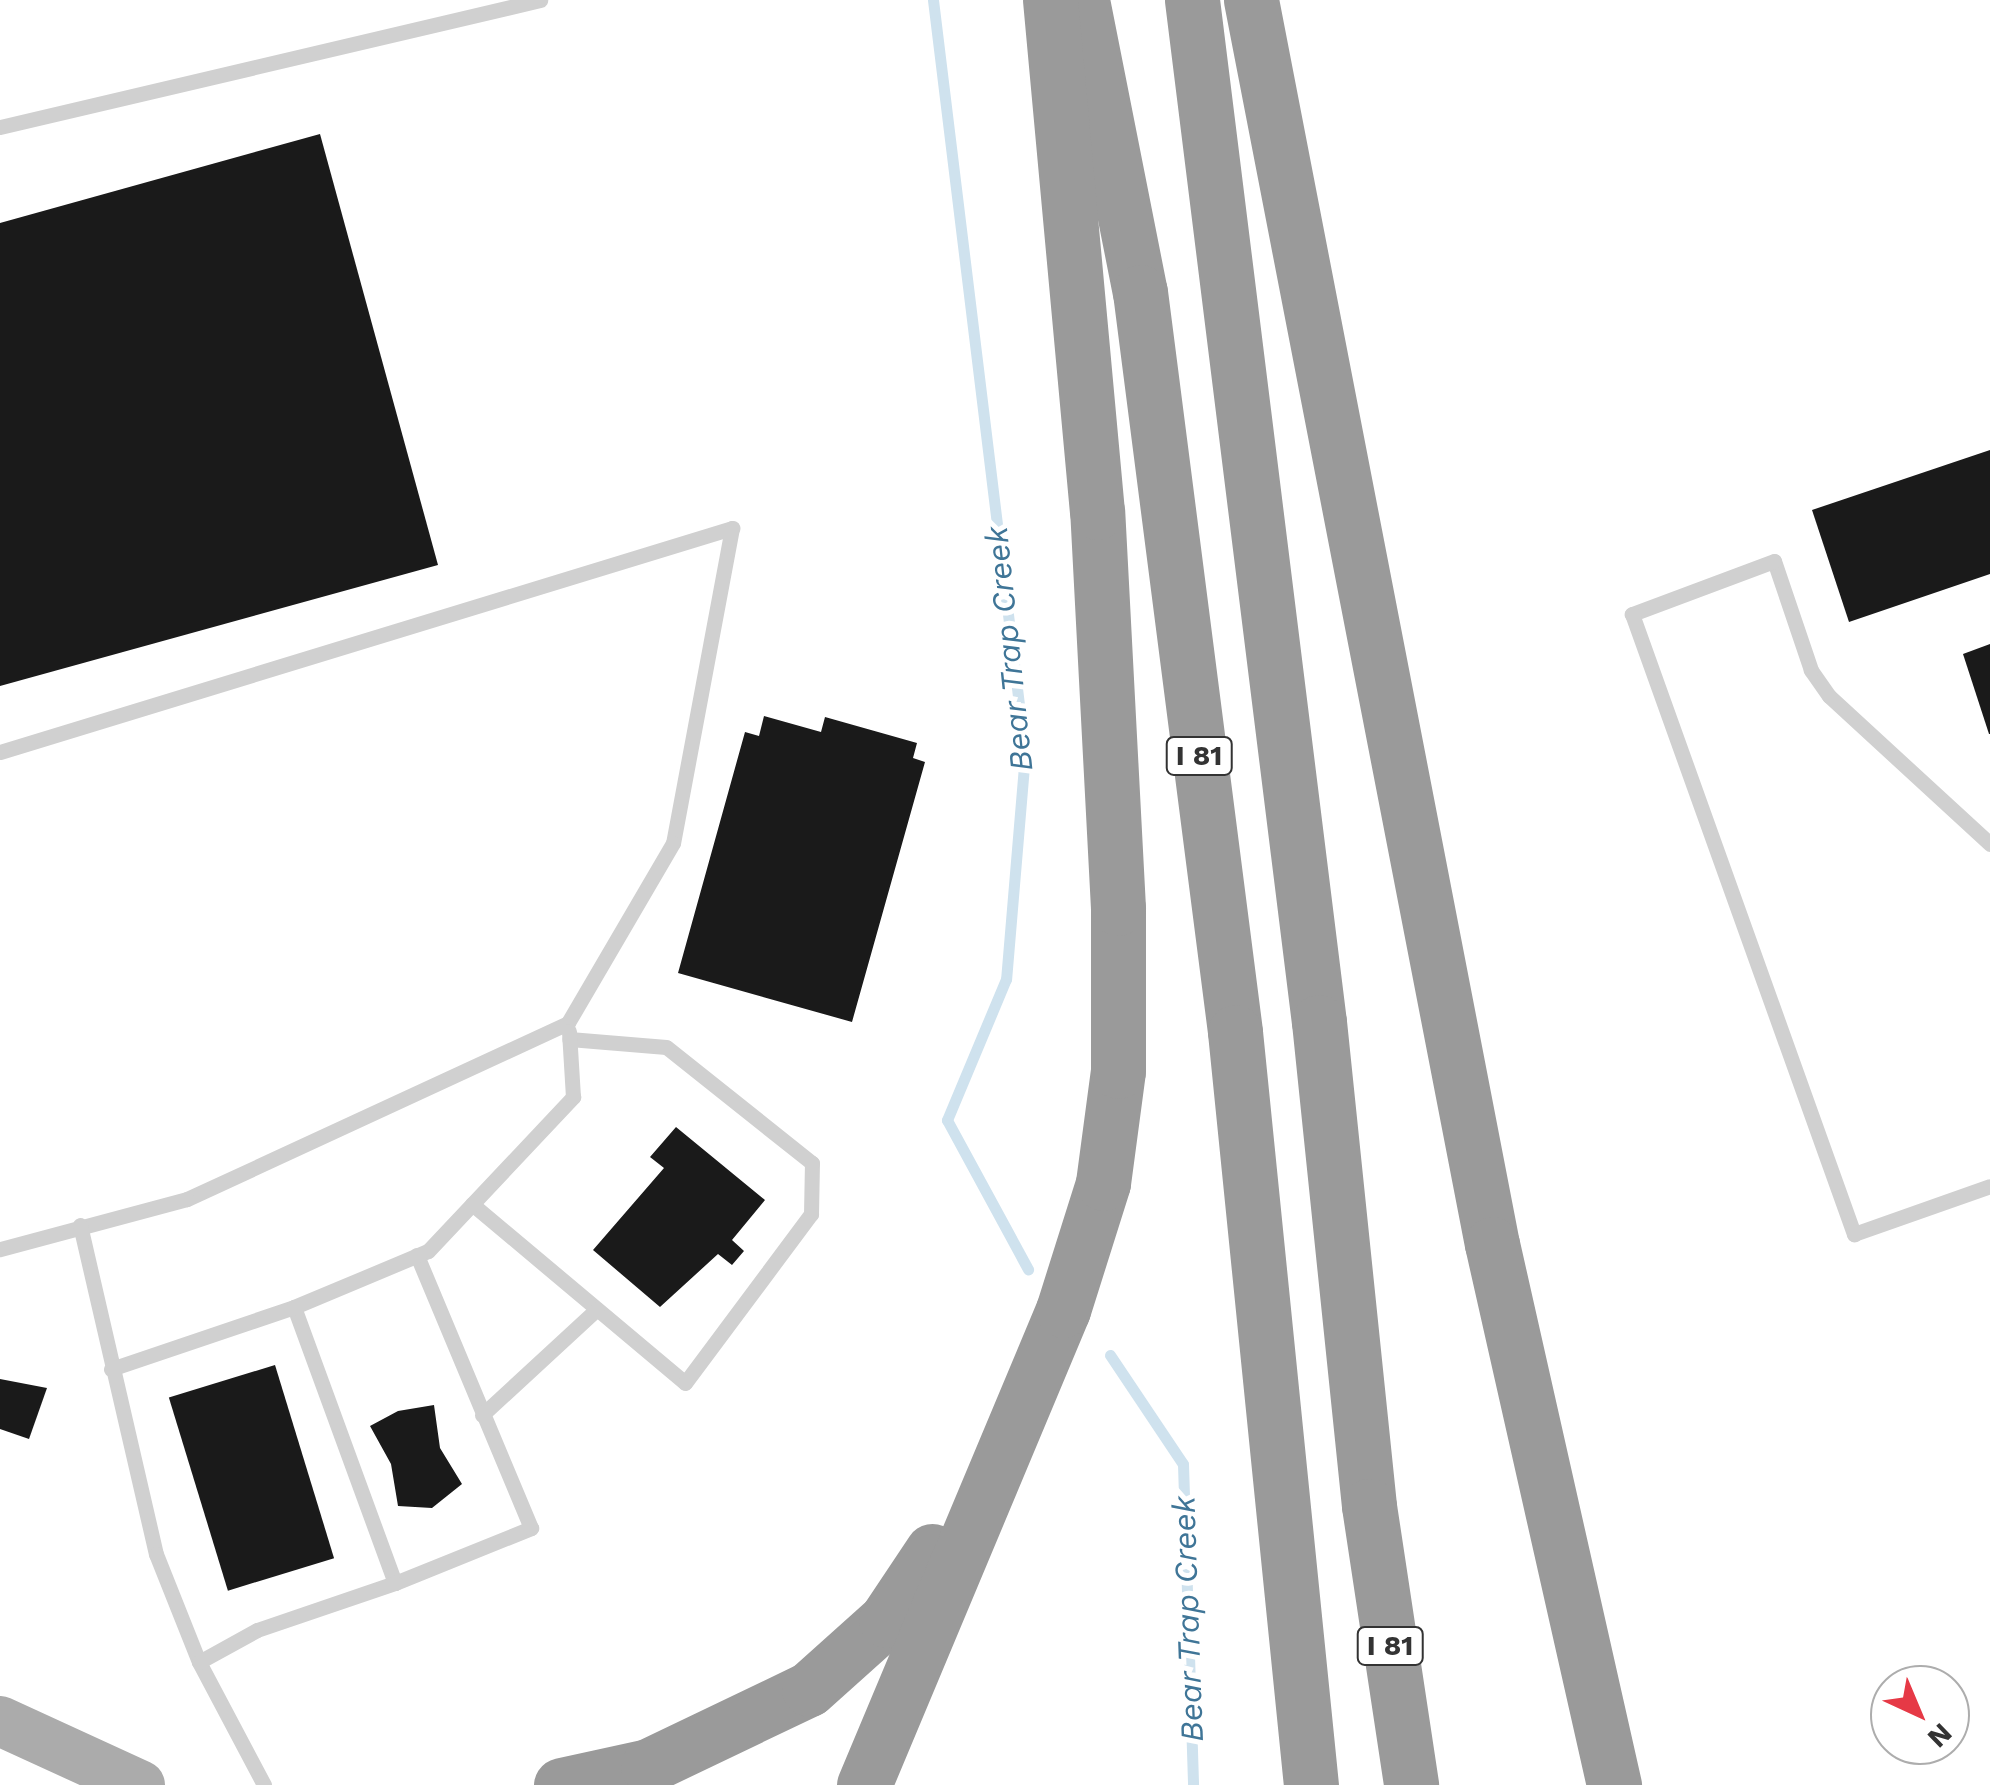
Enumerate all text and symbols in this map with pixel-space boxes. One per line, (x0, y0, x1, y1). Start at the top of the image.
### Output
water label: Bear Trap Creek (977, 524, 1041, 774)
road number: I 81 (1164, 733, 1234, 779)
water label: Bear Trap Creek (1164, 1494, 1212, 1744)
road number: I 81 (1355, 1623, 1425, 1669)
north arrow (1870, 1665, 1970, 1765)
text: N (1921, 1716, 1959, 1755)

